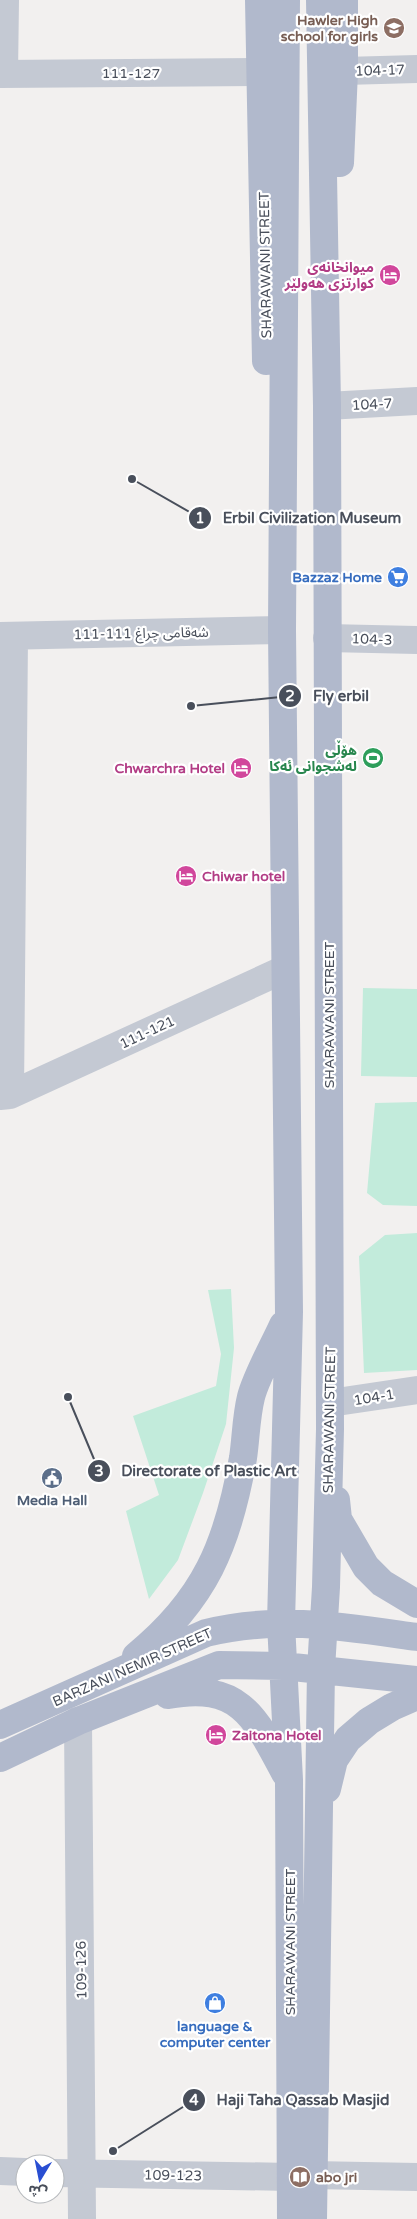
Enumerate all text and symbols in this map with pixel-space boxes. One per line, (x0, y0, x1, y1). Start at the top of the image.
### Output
place label: Hawler High school for girls (281, 12, 378, 45)
school or university icon: Hawler High school for girls (382, 16, 406, 40)
street label: 104-17 (355, 61, 405, 80)
street label: 111-127 (102, 65, 160, 82)
street label: SHARAWANI STREET (256, 191, 275, 338)
place label: میوانخانەی کوارتزی هەولێر (284, 259, 375, 292)
hotel icon: میوانخانەی کوارتزی هەولێر (378, 263, 402, 287)
street label: 104-7 (351, 395, 393, 414)
callout: Erbil Civilization Museum (188, 503, 411, 533)
text: 1 (195, 509, 205, 527)
text: Erbil Civilization Museum (223, 509, 401, 527)
supermarket icon: Bazzaz Home (386, 565, 410, 589)
place label: Bazzaz Home (292, 569, 382, 586)
street label: شەقامی چراغ 111-111 (73, 624, 209, 645)
street label: 104-3 (351, 630, 393, 649)
callout: Fly erbil (278, 681, 379, 711)
text: 2 (285, 687, 295, 705)
text: Fly erbil (313, 687, 369, 706)
place label: هۆڵی لەشجوانی ئەکا (269, 740, 357, 775)
sports icon: هۆڵی لەشجوانی ئەکا (361, 746, 385, 770)
hotel icon: Chwarchra Hotel (229, 756, 253, 780)
place label: Chwarchra Hotel (114, 760, 225, 777)
hotel icon: Chiwar hotel (174, 864, 198, 888)
place label: Chiwar hotel (202, 868, 285, 885)
street label: SHARAWANI STREET (321, 941, 338, 1088)
street label: 111-121 (117, 1012, 177, 1053)
street label: SHARAWANI STREET (320, 1346, 339, 1493)
street label: 104-1 (352, 1386, 396, 1409)
callout: Directorate of Plastic Art (87, 1456, 307, 1486)
text: 3 (94, 1462, 104, 1480)
text: Directorate of Plastic Art (121, 1462, 297, 1480)
public building icon: Media Hall (40, 1466, 64, 1490)
place label: Media Hall (17, 1492, 87, 1509)
street label: BARZANI NEMIR STREET (50, 1624, 215, 1710)
hotel icon: Zaitona Hotel (204, 1723, 228, 1747)
place label: Zaitona Hotel (232, 1727, 322, 1744)
street label: SHARAWANI STREET (282, 1868, 299, 2015)
street label: 109-126 (72, 1940, 91, 1999)
shop icon: language & computer center (203, 1991, 227, 2015)
place label: language & computer center (160, 2018, 271, 2051)
callout: Haji Taha Qassab Masjid (182, 2085, 400, 2115)
text: 4 (189, 2091, 199, 2109)
text: Haji Taha Qassab Masjid (217, 2091, 389, 2110)
north arrow (15, 2154, 65, 2204)
library icon: abo jri (288, 2165, 312, 2189)
street label: 109-123 (144, 2166, 202, 2185)
place label: abo jri (316, 2169, 357, 2186)
text: ش (27, 2181, 49, 2201)

